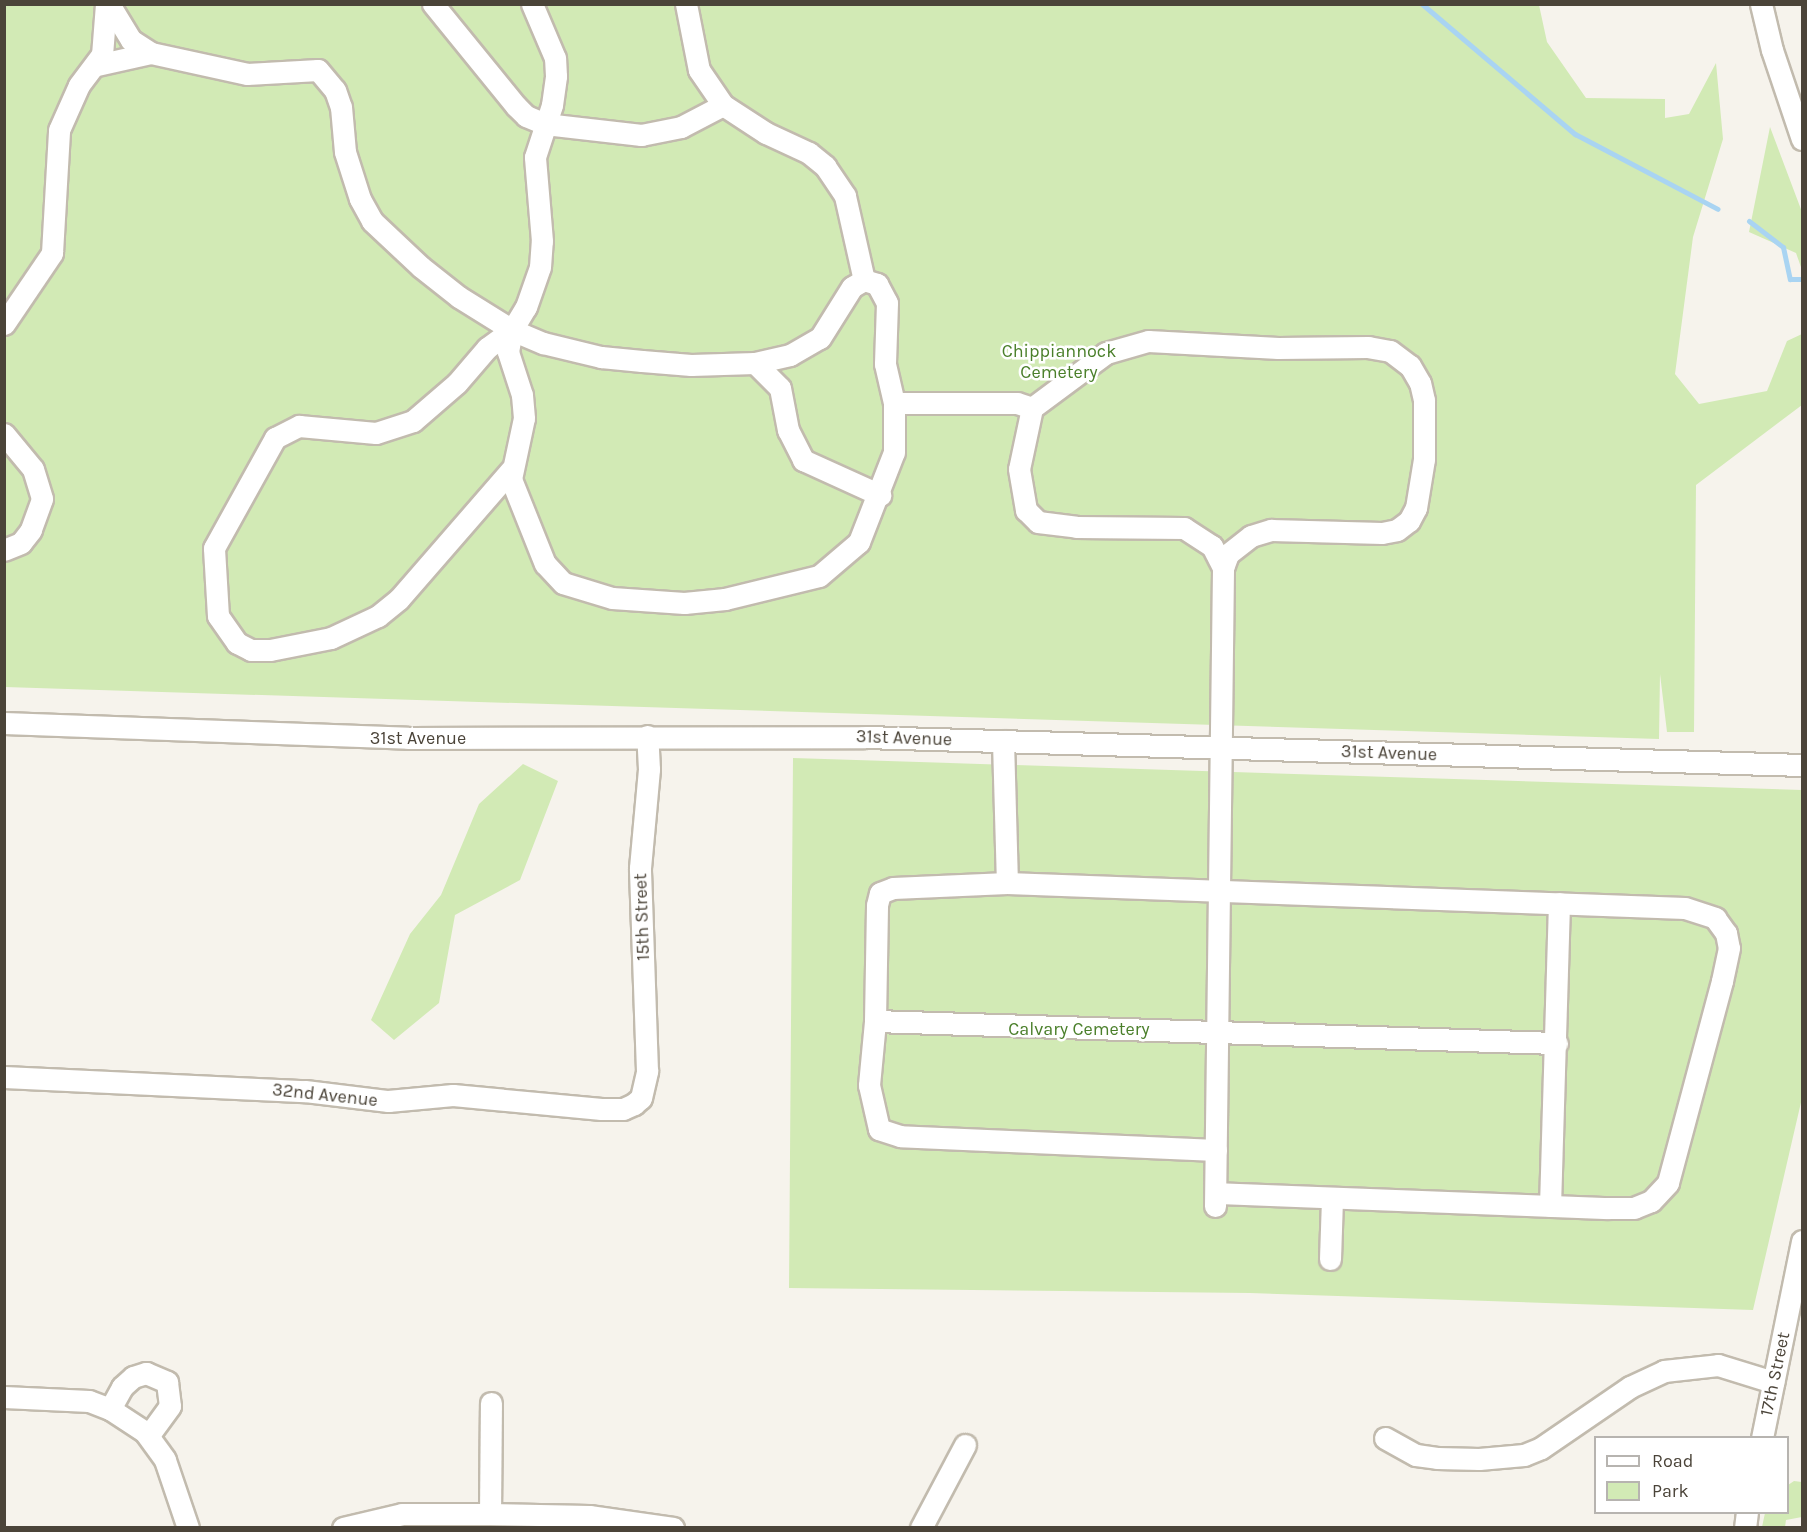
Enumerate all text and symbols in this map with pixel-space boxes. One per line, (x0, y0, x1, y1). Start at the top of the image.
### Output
park label: Chippiannock Cemetery (1002, 341, 1116, 384)
street label: 31st Avenue (855, 726, 953, 750)
street label: 31st Avenue (370, 727, 466, 749)
street label: 31st Avenue (1340, 741, 1438, 765)
street label: 15th Street (630, 873, 654, 961)
park label: Calvary Cemetery (1008, 1018, 1150, 1040)
street label: 32nd Avenue (271, 1079, 379, 1111)
street label: 17th Street (1756, 1330, 1794, 1418)
legend (1594, 1436, 1789, 1514)
text: Road (1652, 1450, 1693, 1472)
text: Park (1652, 1480, 1689, 1502)

